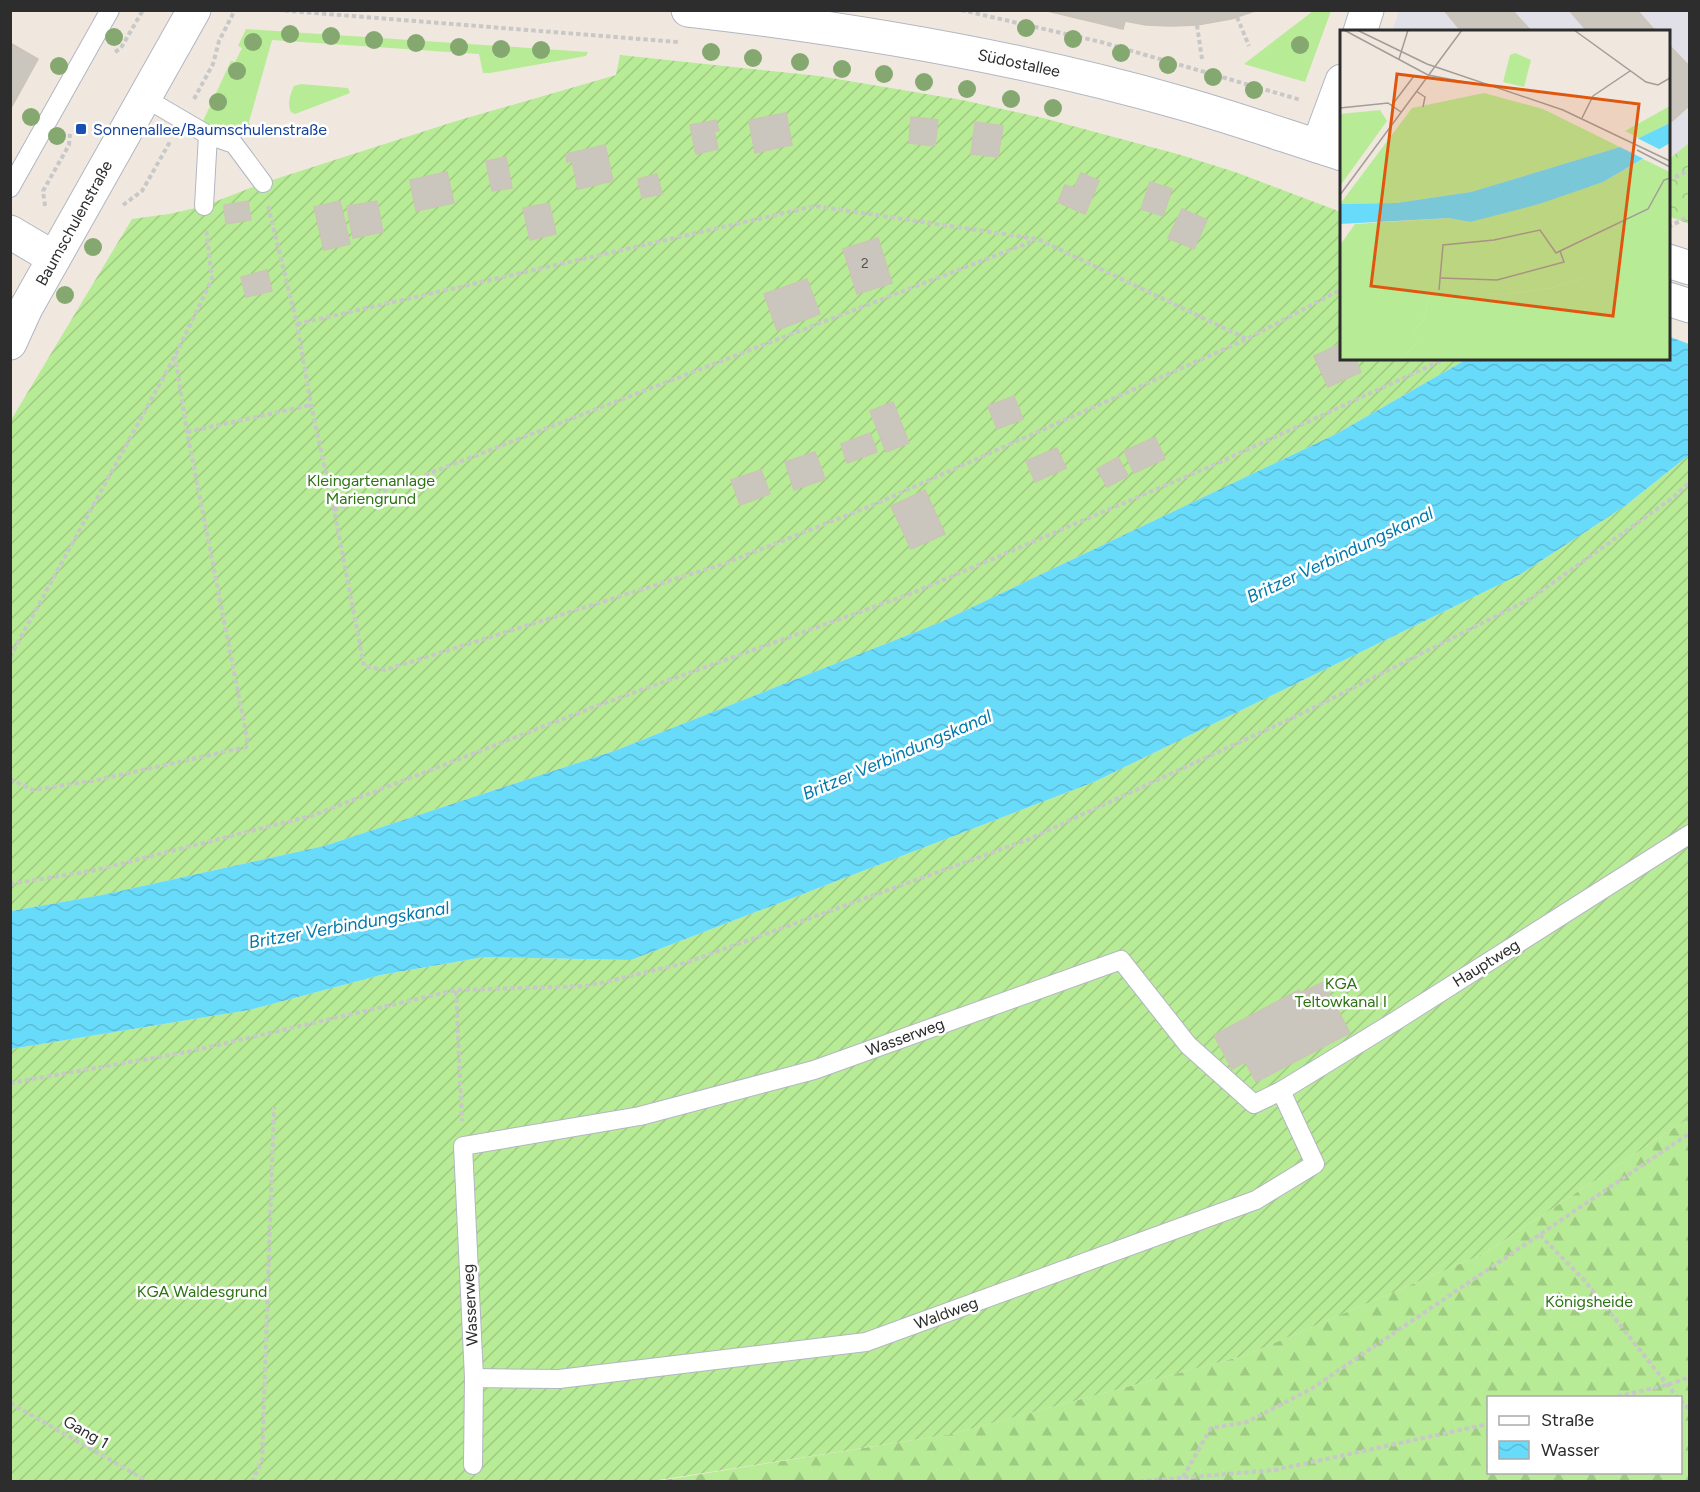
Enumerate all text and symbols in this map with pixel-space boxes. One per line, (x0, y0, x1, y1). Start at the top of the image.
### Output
inset map (1340, 30, 1670, 360)
street label: Südostallee (976, 45, 1062, 81)
place label: Sonnenallee/Baumschulenstraße (93, 120, 327, 139)
marker: Sonnenallee/Baumschulenstraße (74, 122, 88, 136)
street label: Baumschulenstraße (32, 157, 116, 289)
house number: 2 (861, 255, 869, 272)
park label: Kleingartenanlage Mariengrund (307, 471, 435, 508)
water label: Britzer Verbindungskanal (1243, 502, 1438, 608)
water label: Britzer Verbindungskanal (799, 705, 996, 805)
water label: Britzer Verbindungskanal (247, 896, 452, 953)
street label: Hauptweg (1449, 935, 1523, 991)
park label: KGA Teltowkanal I (1295, 974, 1387, 1011)
street label: Wasserweg (863, 1014, 947, 1060)
street label: Wasserweg (458, 1263, 482, 1347)
park label: KGA Waldesgrund (137, 1282, 267, 1301)
park label: Königsheide (1545, 1292, 1633, 1311)
street label: Waldweg (912, 1293, 980, 1333)
legend (1487, 1396, 1682, 1474)
text: Straße (1541, 1409, 1594, 1431)
street label: Gang 1 (60, 1411, 112, 1453)
text: Wasser (1541, 1439, 1599, 1461)

